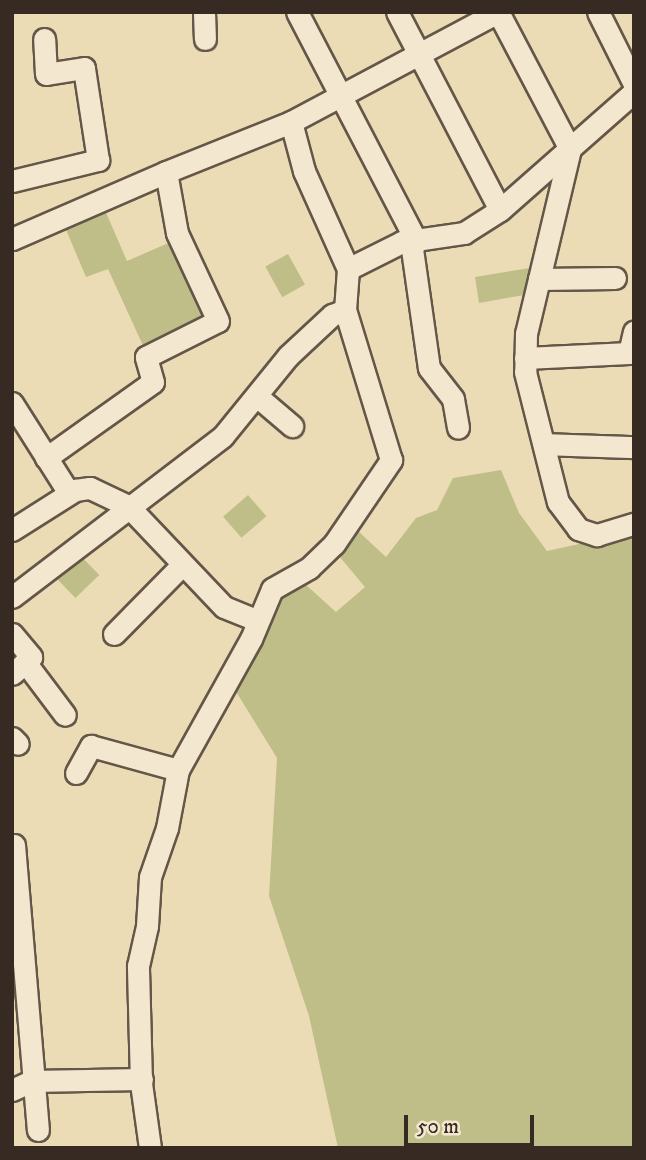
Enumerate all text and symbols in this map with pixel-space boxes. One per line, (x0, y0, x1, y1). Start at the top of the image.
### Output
scale bar (408, 1100, 538, 1144)
text: 50 m (417, 1114, 459, 1140)

